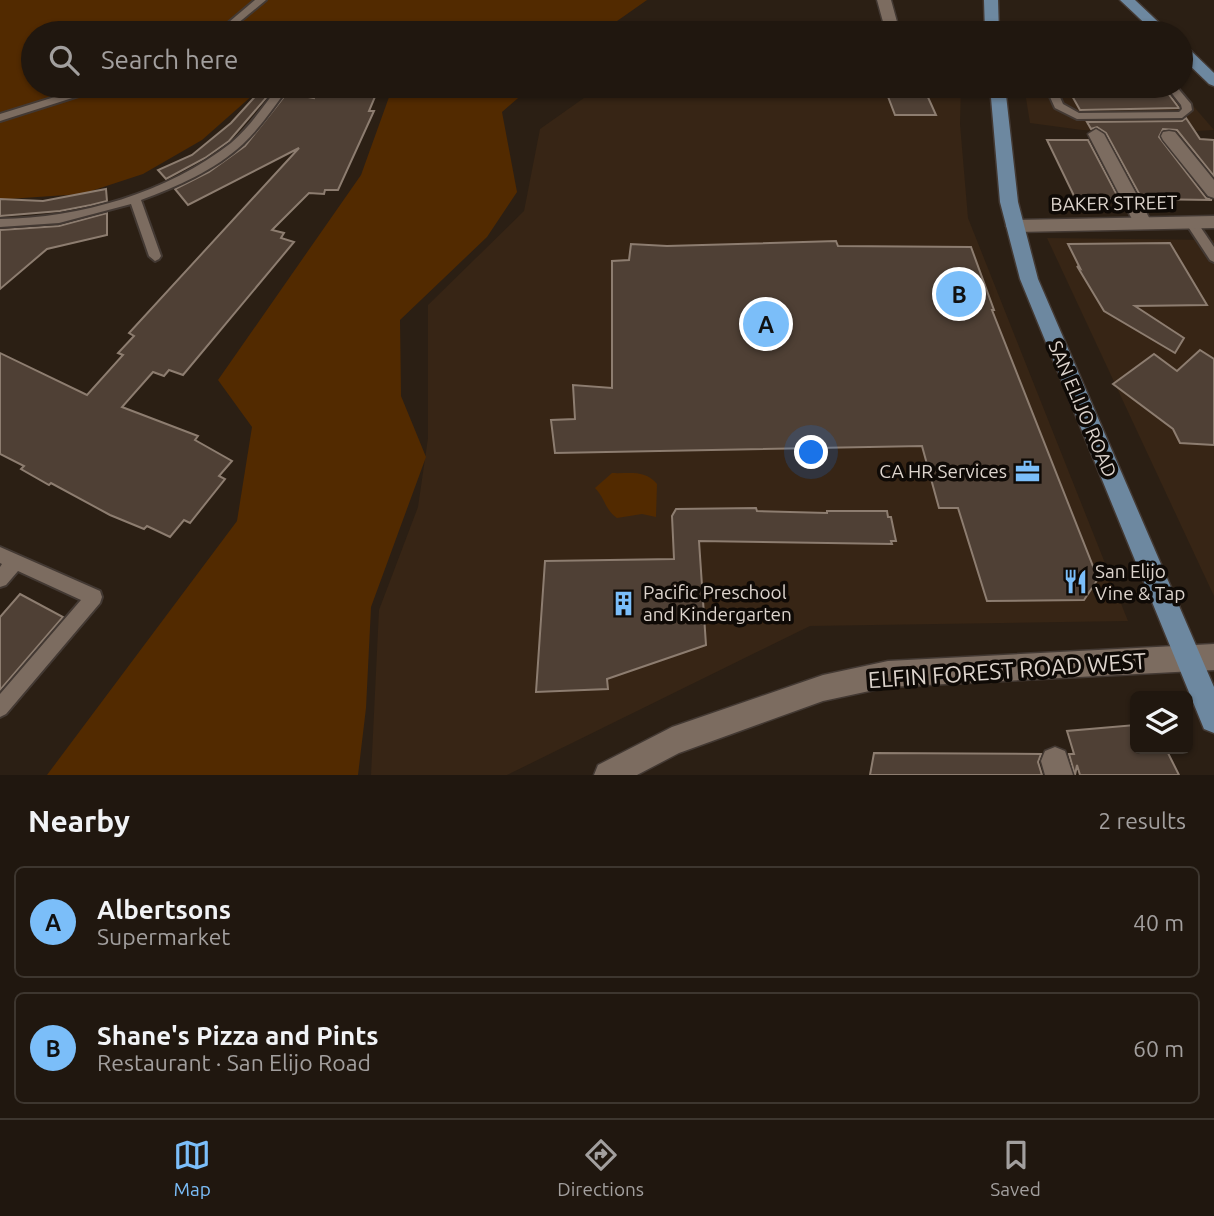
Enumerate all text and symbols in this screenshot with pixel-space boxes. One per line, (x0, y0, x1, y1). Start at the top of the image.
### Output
search box (21, 21, 1193, 98)
icon: search (45, 41, 83, 79)
text: Search here (101, 45, 238, 74)
street label: BAKER STREET (1050, 191, 1178, 215)
pin: B (936, 268, 982, 320)
pin: A (743, 298, 789, 350)
street label: SAN ELIJO ROAD (1044, 338, 1122, 480)
your location (794, 435, 828, 469)
office icon: CA HR Services (1013, 457, 1041, 485)
place label: CA HR Services (879, 460, 1007, 482)
place label: San Elijo Vine & Tap (1095, 560, 1185, 604)
restaurant icon: San Elijo Vine & Tap (1061, 568, 1089, 596)
place label: Pacific Preschool and Kindergarten (643, 581, 792, 625)
building icon: Pacific Preschool and Kindergarten (609, 589, 637, 617)
street label: ELFIN FOREST ROAD WEST (867, 648, 1147, 692)
map controls (1130, 691, 1193, 754)
button: layers (1130, 691, 1193, 754)
text: Nearby (28, 804, 130, 838)
text: 2 results (1098, 808, 1186, 833)
text: Albertsons (97, 895, 231, 924)
text: A (45, 910, 61, 935)
text: 40 m (1133, 910, 1184, 935)
text: Supermarket (97, 924, 230, 949)
text: Shane's Pizza and Pints (97, 1021, 379, 1050)
text: B (45, 1036, 61, 1061)
text: 60 m (1133, 1036, 1184, 1061)
text: Restaurant · San Elijo Road (97, 1050, 371, 1075)
tab: Map (173, 1136, 211, 1200)
tab: Directions (557, 1136, 644, 1200)
tab: Saved (990, 1136, 1041, 1200)

